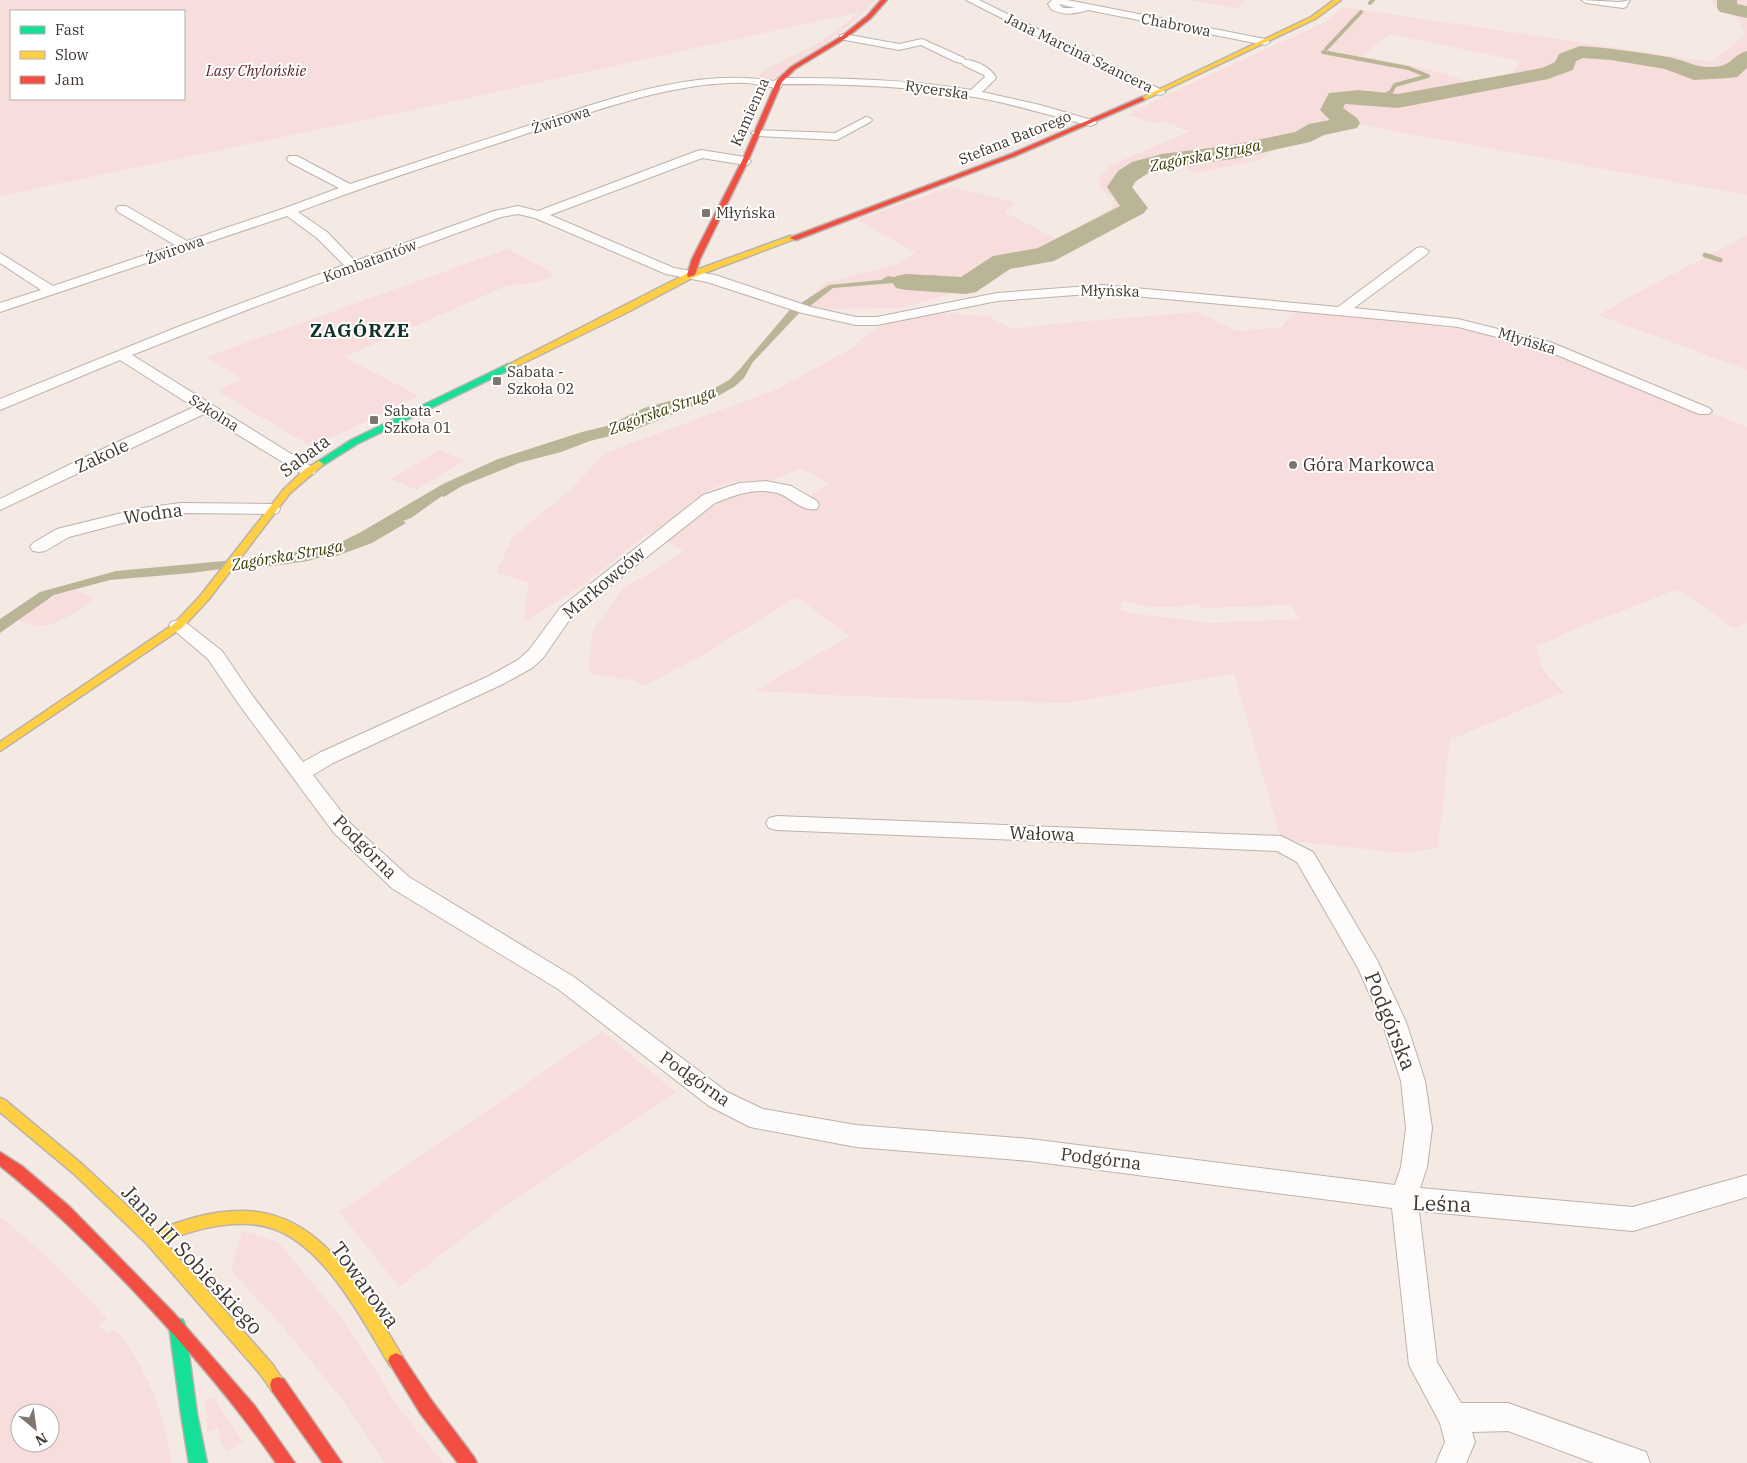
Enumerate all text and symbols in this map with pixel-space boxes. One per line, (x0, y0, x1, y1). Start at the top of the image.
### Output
street label: Jana Marcina Szancera (1002, 8, 1156, 97)
street label: Chabrowa (1140, 8, 1213, 41)
legend (10, 10, 185, 100)
text: Fast (55, 20, 85, 39)
text: Slow (55, 45, 89, 64)
park label: Lasy Chylońskie (205, 61, 307, 80)
text: Jam (55, 70, 84, 89)
street label: Kamienna (726, 75, 773, 149)
street label: Rycerska (904, 76, 970, 103)
street label: Żwirowa (529, 101, 592, 138)
street label: Stefana Batorego (956, 106, 1074, 169)
water label: Zagórska Struga (1147, 134, 1263, 176)
place label: Młyńska (716, 203, 776, 222)
marker: Młyńska (700, 207, 712, 219)
street label: Żwirowa (143, 231, 206, 268)
street label: Kombatantów (320, 235, 420, 286)
street label: Młyńska (1080, 280, 1140, 301)
district label: ZAGÓRZE (310, 318, 410, 342)
street label: Młyńska (1496, 323, 1558, 358)
place label: Sabata - Szkoła 02 (507, 362, 575, 398)
marker: Sabata - Szkoła 02 (491, 375, 503, 387)
water label: Zagórska Struga (605, 381, 719, 439)
street label: Szkolna (186, 390, 243, 435)
place label: Sabata - Szkoła 01 (384, 401, 452, 437)
marker: Sabata - Szkoła 01 (368, 414, 380, 426)
street label: Sabata (275, 429, 335, 482)
street label: Zakole (71, 433, 132, 478)
place label: Góra Markowca (1303, 453, 1435, 476)
marker: Góra Markowca (1287, 459, 1299, 471)
street label: Wodna (122, 498, 184, 529)
water label: Zagórska Struga (229, 535, 345, 575)
street label: Markowców (558, 541, 650, 624)
street label: Podgórna (328, 810, 402, 884)
street label: Wałowa (1009, 821, 1075, 846)
street label: Podgórska (1358, 967, 1423, 1074)
street label: Podgórna (655, 1046, 735, 1111)
street label: Podgórna (1059, 1142, 1143, 1175)
street label: Jana III Sobieskiego (116, 1178, 270, 1340)
street label: Leśna (1412, 1188, 1472, 1218)
street label: Towarowa (325, 1235, 407, 1333)
north arrow (10, 1403, 60, 1453)
text: N (32, 1429, 51, 1450)

